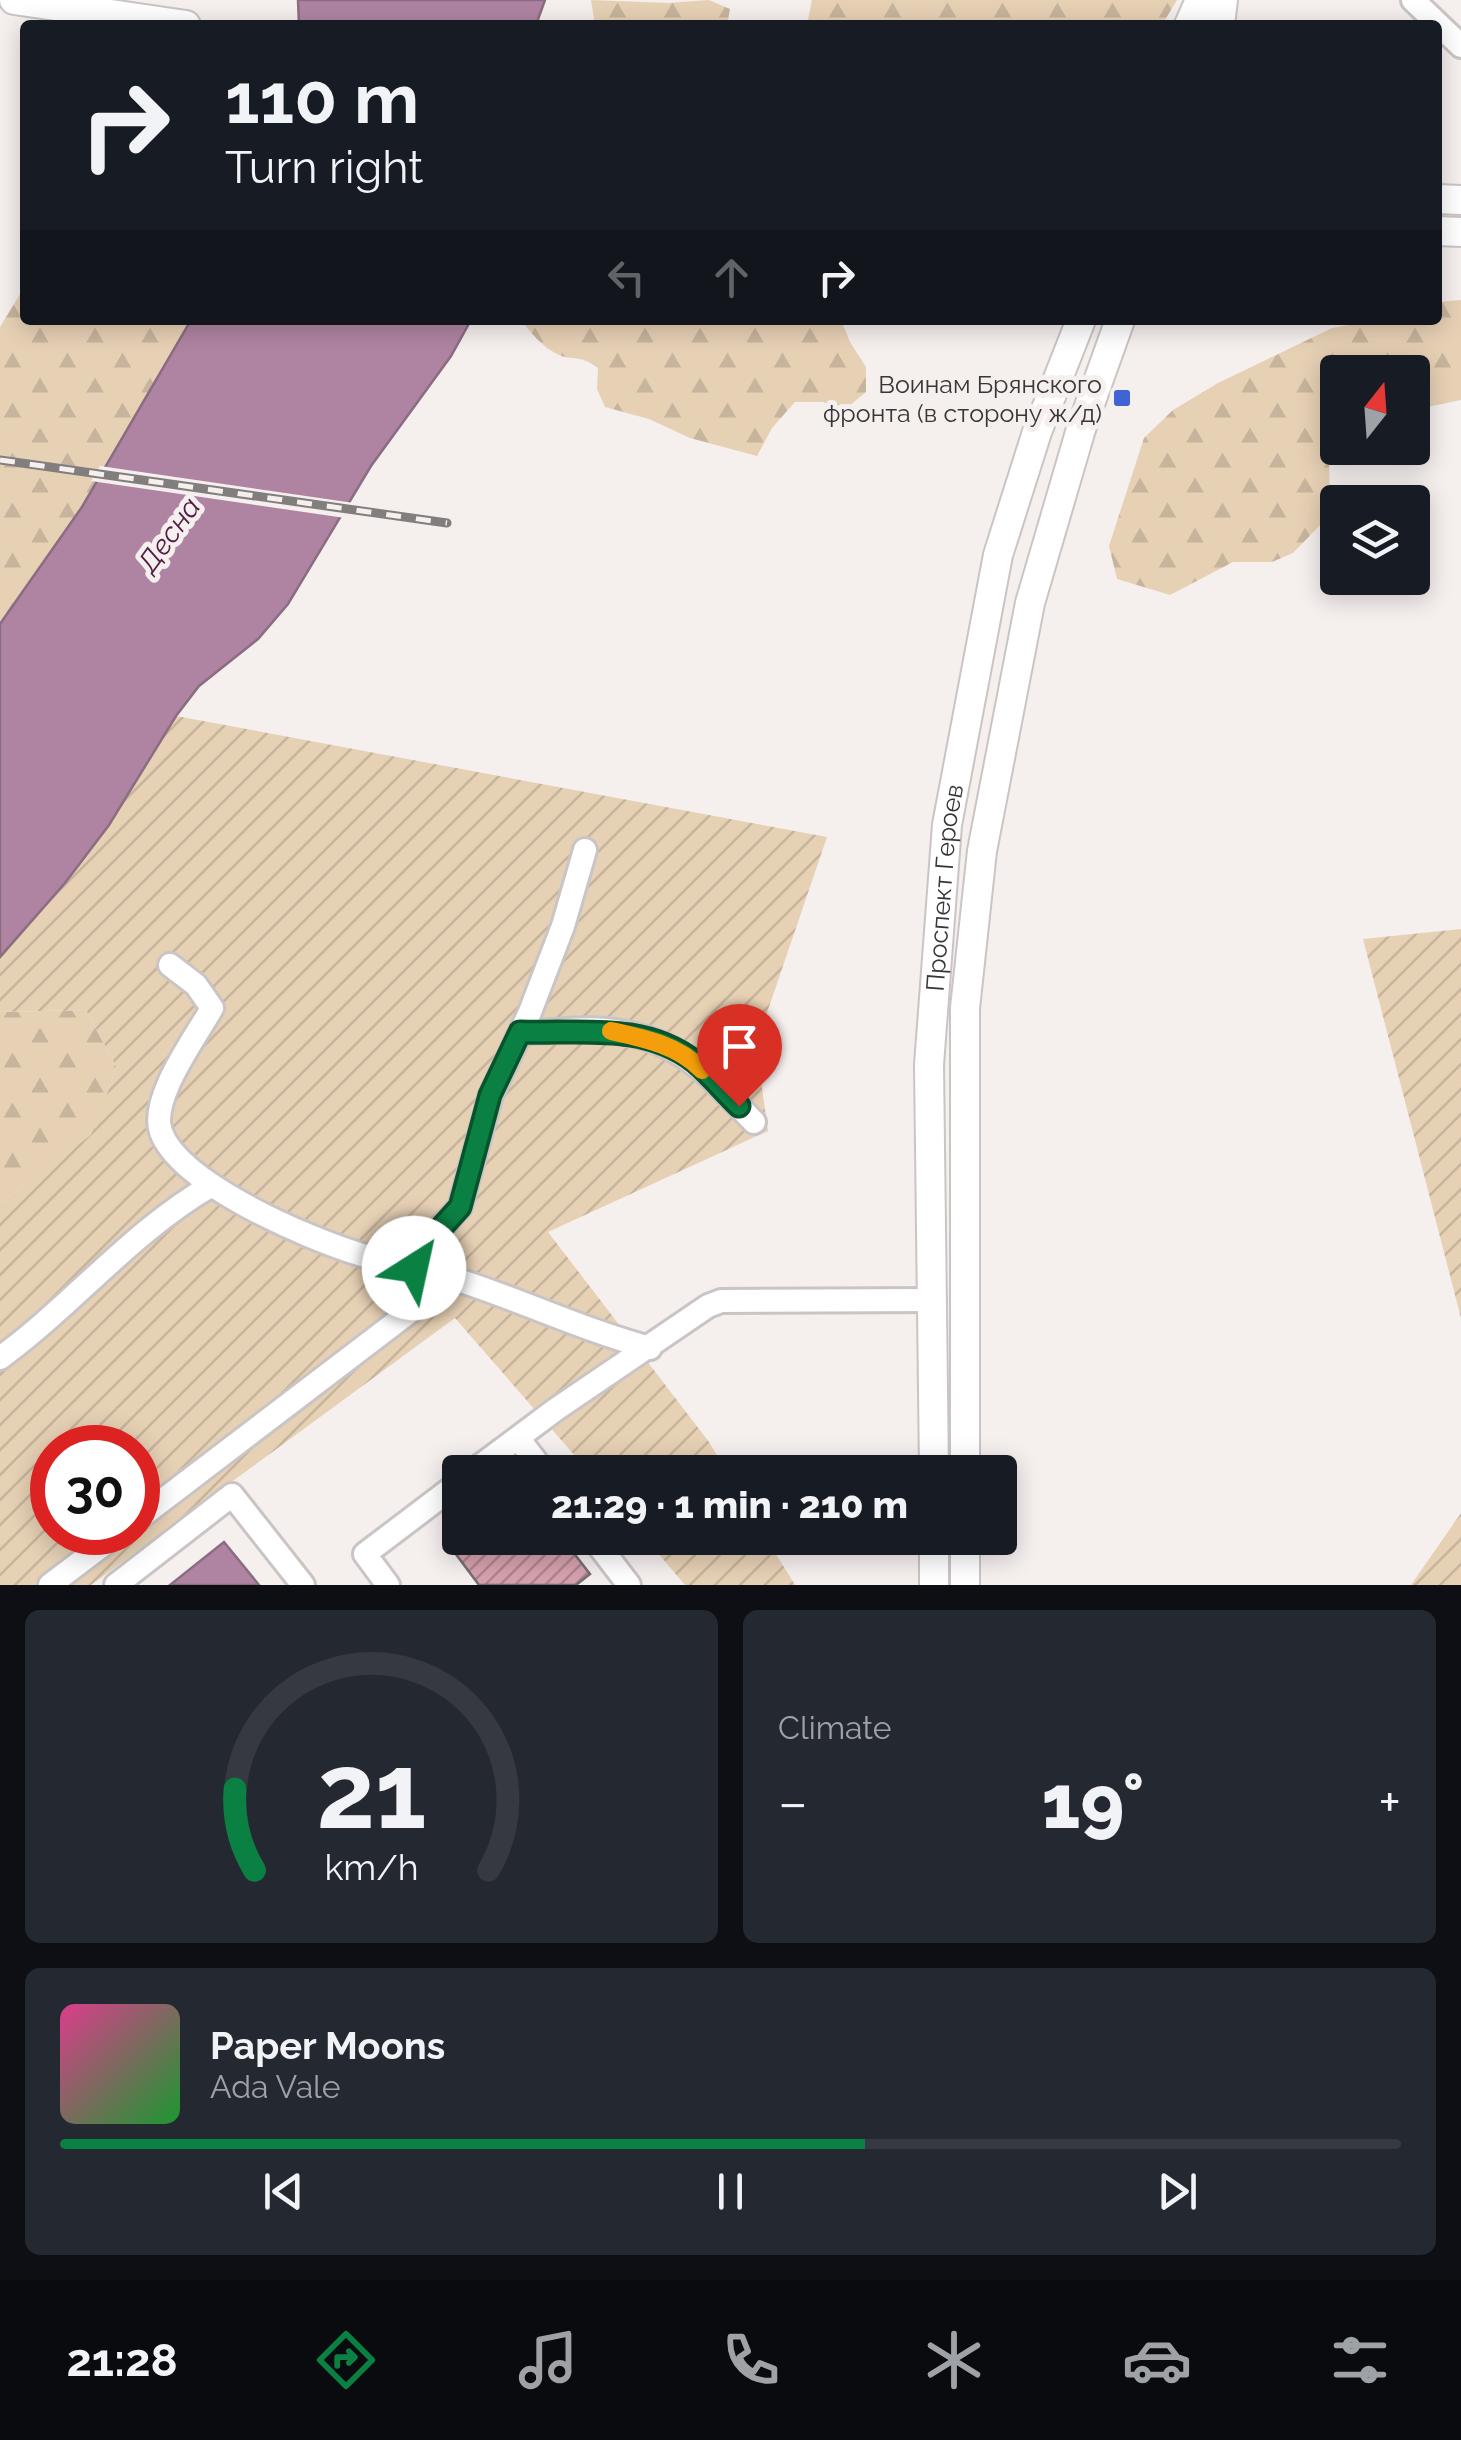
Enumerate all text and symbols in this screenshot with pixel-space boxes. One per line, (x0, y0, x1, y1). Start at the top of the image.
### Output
text: 110 m (225, 57, 419, 139)
icon: right (60, 60, 190, 190)
text: Turn right (225, 141, 423, 194)
icon: left (599, 250, 654, 305)
icon: ahead (704, 250, 759, 305)
icon: right (809, 250, 864, 305)
north arrow (1320, 355, 1430, 465)
map controls (1320, 355, 1430, 595)
place label: Воинам Брянского фронта (в сторону ж/д) (823, 369, 1102, 428)
marker: Воинам Брянского фронта (в сторону ж/д) (1111, 387, 1133, 409)
button: layers (1320, 485, 1430, 595)
water label: Десна (130, 491, 207, 580)
street label: Проспект Героев (920, 782, 969, 992)
pin (697, 1004, 782, 1107)
icon: arrive (712, 1019, 767, 1074)
position arrow (362, 1216, 466, 1320)
speed limit sign: 30 (30, 1425, 160, 1555)
text: 21:29 · 1 min · 210 m (551, 1482, 908, 1527)
text: Climate (778, 1709, 892, 1746)
text: 21 (316, 1730, 427, 1852)
text: 19° (1041, 1757, 1144, 1846)
text: − (778, 1770, 808, 1835)
text: + (1378, 1770, 1401, 1835)
text: km/h (324, 1846, 419, 1888)
text: Paper Moons (210, 2023, 445, 2068)
text: Ada Vale (210, 2068, 341, 2105)
icon: previous (256, 2164, 311, 2219)
icon: pause (703, 2164, 758, 2219)
icon: next (1150, 2164, 1205, 2219)
icon: directions (311, 2325, 381, 2395)
icon: music (513, 2325, 583, 2395)
icon: phone (716, 2325, 786, 2395)
icon: climate (919, 2325, 989, 2395)
icon: car (1122, 2325, 1192, 2395)
icon: filters (1325, 2325, 1395, 2395)
text: 21:28 (66, 2334, 178, 2387)

